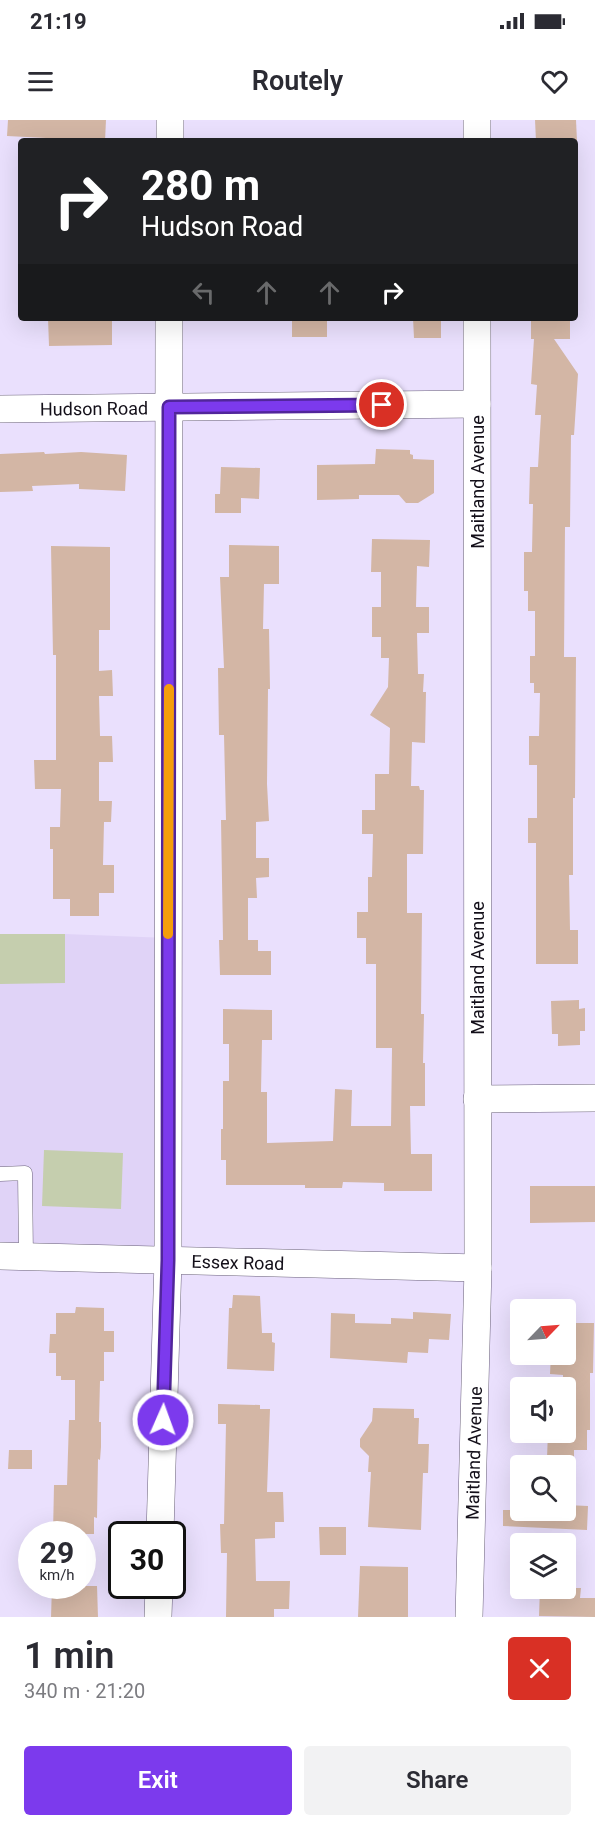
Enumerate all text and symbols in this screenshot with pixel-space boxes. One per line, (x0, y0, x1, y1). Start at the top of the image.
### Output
text: 21:19 (30, 9, 87, 34)
icon: menu (24, 65, 57, 98)
text: Routely (252, 65, 343, 97)
icon: heart (538, 65, 571, 98)
text: 280 m (141, 161, 260, 210)
icon: right (42, 162, 120, 240)
text: Hudson Road (141, 211, 303, 243)
icon: left (187, 276, 220, 309)
icon: ahead (250, 276, 283, 309)
icon: ahead (313, 276, 346, 309)
icon: right (376, 276, 409, 309)
pin (356, 379, 407, 430)
icon: arrive (365, 388, 398, 421)
street label: Hudson Road (40, 397, 148, 419)
street label: Maitland Avenue (467, 415, 488, 549)
street label: Maitland Avenue (467, 901, 488, 1035)
street label: Essex Road (191, 1250, 285, 1274)
north arrow (510, 1299, 576, 1365)
map controls (510, 1299, 576, 1599)
button: sound (510, 1377, 576, 1443)
street label: Maitland Avenue (461, 1386, 485, 1520)
position arrow (131, 1388, 195, 1452)
button: search (510, 1455, 576, 1521)
speed limit sign: 30 (108, 1521, 186, 1599)
button: layers (510, 1533, 576, 1599)
text: 29 (40, 1535, 74, 1570)
text: km/h (39, 1566, 75, 1584)
text: 1 min (24, 1635, 114, 1677)
button: close (508, 1637, 571, 1700)
text: 340 m · 21:20 (24, 1679, 145, 1703)
button: Exit (24, 1746, 292, 1815)
button: Share (304, 1746, 571, 1815)

